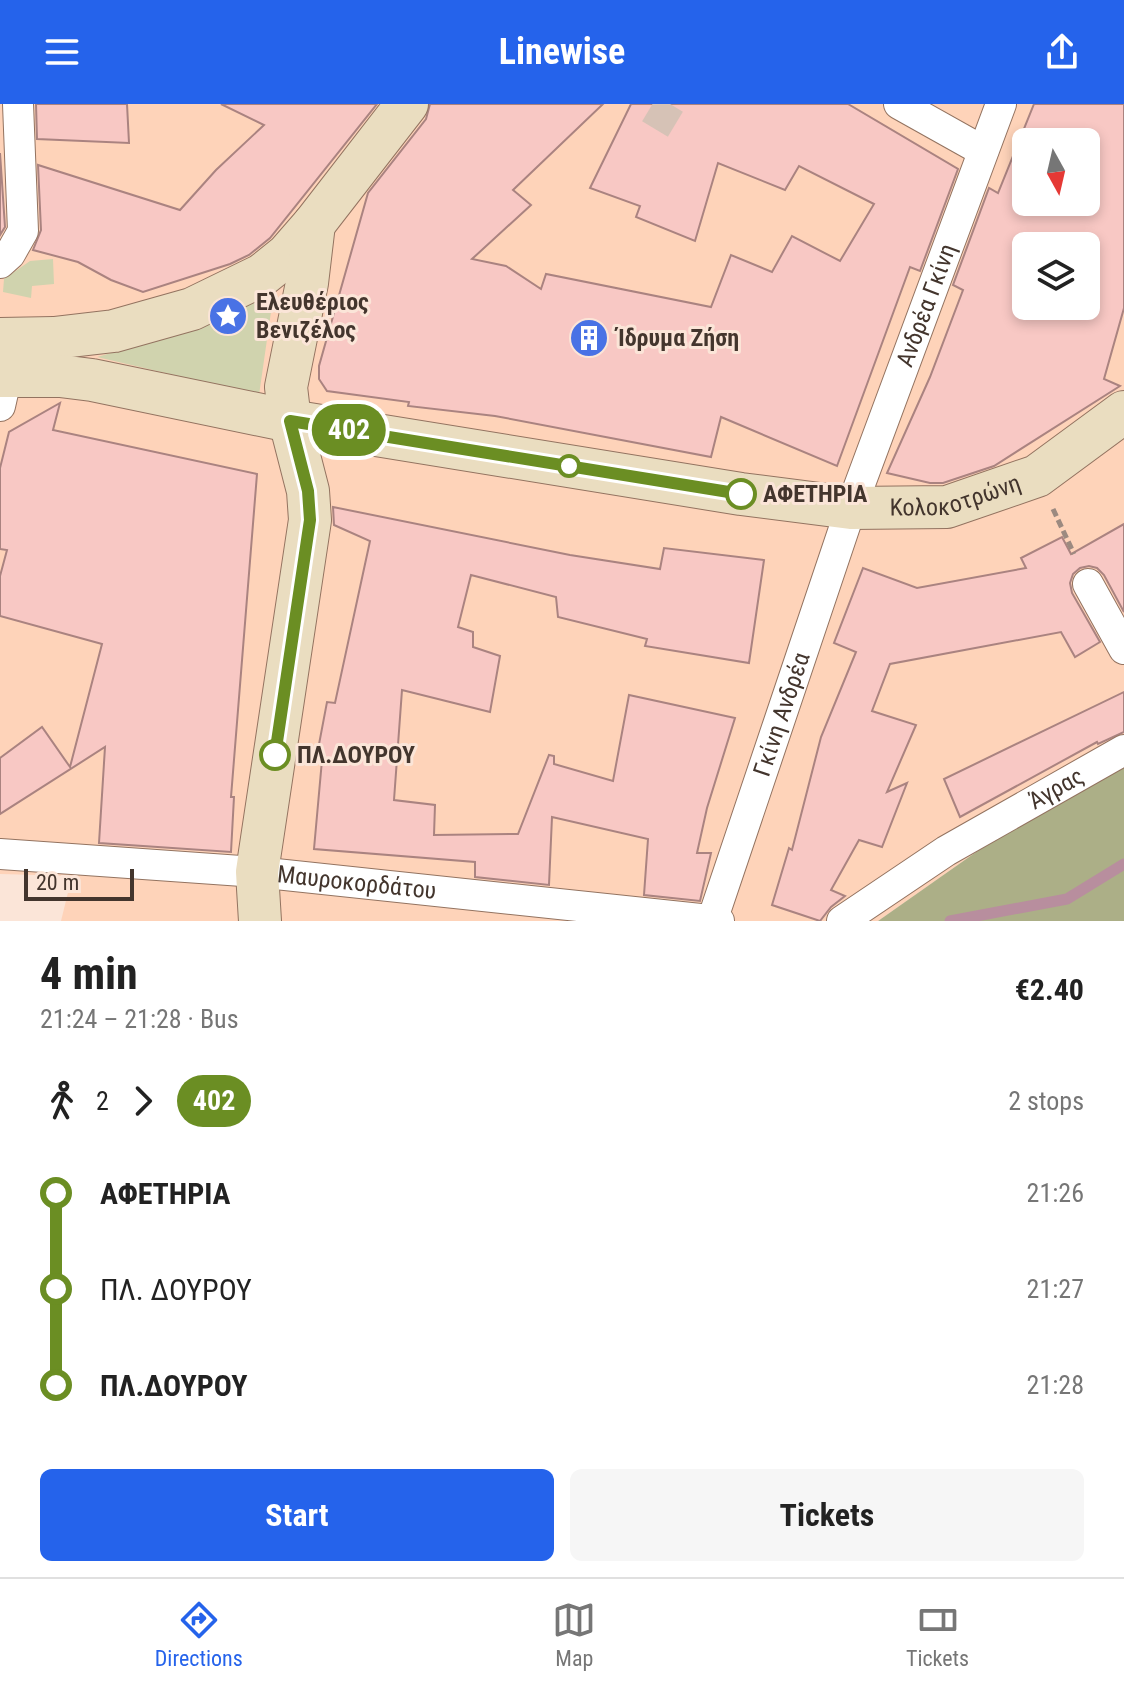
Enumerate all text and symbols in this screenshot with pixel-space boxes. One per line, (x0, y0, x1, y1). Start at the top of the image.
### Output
icon: menu (40, 30, 84, 74)
icon: share (1040, 30, 1084, 74)
text: Linewise (499, 31, 625, 73)
north arrow (1012, 128, 1100, 216)
map controls (1012, 128, 1100, 320)
button: layers (1012, 232, 1100, 320)
street label: Ανδρέα Γκίνη (891, 240, 962, 371)
place label: Ελευθέριος Βενιζέλος (256, 288, 369, 344)
place icon: Ελευθέριος Βενιζέλος (207, 295, 249, 337)
building icon: Ίδρυμα Ζήση (568, 317, 610, 359)
place label: Ίδρυμα Ζήση (614, 324, 739, 352)
line badge: 402 (303, 404, 395, 456)
text: 402 (328, 413, 370, 446)
unlabelled marker (558, 455, 580, 477)
street label: Κολοκοτρώνη (889, 469, 1024, 522)
marker: ΑΦΕΤΗΡΙΑ (726, 479, 756, 509)
place label: ΑΦΕΤΗΡΙΑ (763, 480, 868, 508)
street label: Γκίνη Ανδρέα (748, 649, 815, 780)
marker: ΠΛ.ΔΟΥΡΟΥ (260, 740, 290, 770)
place label: ΠΛ.ΔΟΥΡΟΥ (297, 741, 415, 769)
street label: Άγρας (1024, 762, 1089, 815)
street label: Μαυροκορδάτου (276, 860, 438, 905)
scale bar (24, 865, 134, 901)
text: 20 m (36, 870, 79, 895)
text: 4 min (40, 948, 138, 1000)
text: €2.40 (1015, 972, 1084, 1007)
text: 21:24 – 21:28 · Bus (40, 1004, 239, 1034)
icon: walk (40, 1079, 84, 1123)
icon: forward (121, 1079, 165, 1123)
text: 402 (193, 1084, 235, 1117)
text: 2 (96, 1086, 109, 1116)
text: 2 stops (1008, 1086, 1084, 1116)
text: ΑΦΕΤΗΡΙΑ (100, 1176, 231, 1211)
text: 21:26 (1027, 1178, 1084, 1208)
text: ΠΛ. ΔΟΥΡΟΥ (100, 1272, 252, 1307)
text: 21:27 (1027, 1274, 1084, 1304)
text: ΠΛ.ΔΟΥΡΟΥ (100, 1368, 248, 1403)
text: 21:28 (1027, 1370, 1084, 1400)
button: Start (40, 1469, 554, 1561)
button: Tickets (570, 1469, 1084, 1561)
tab: Directions (155, 1598, 243, 1671)
tab: Map (552, 1598, 596, 1671)
tab: Tickets (906, 1598, 969, 1671)

